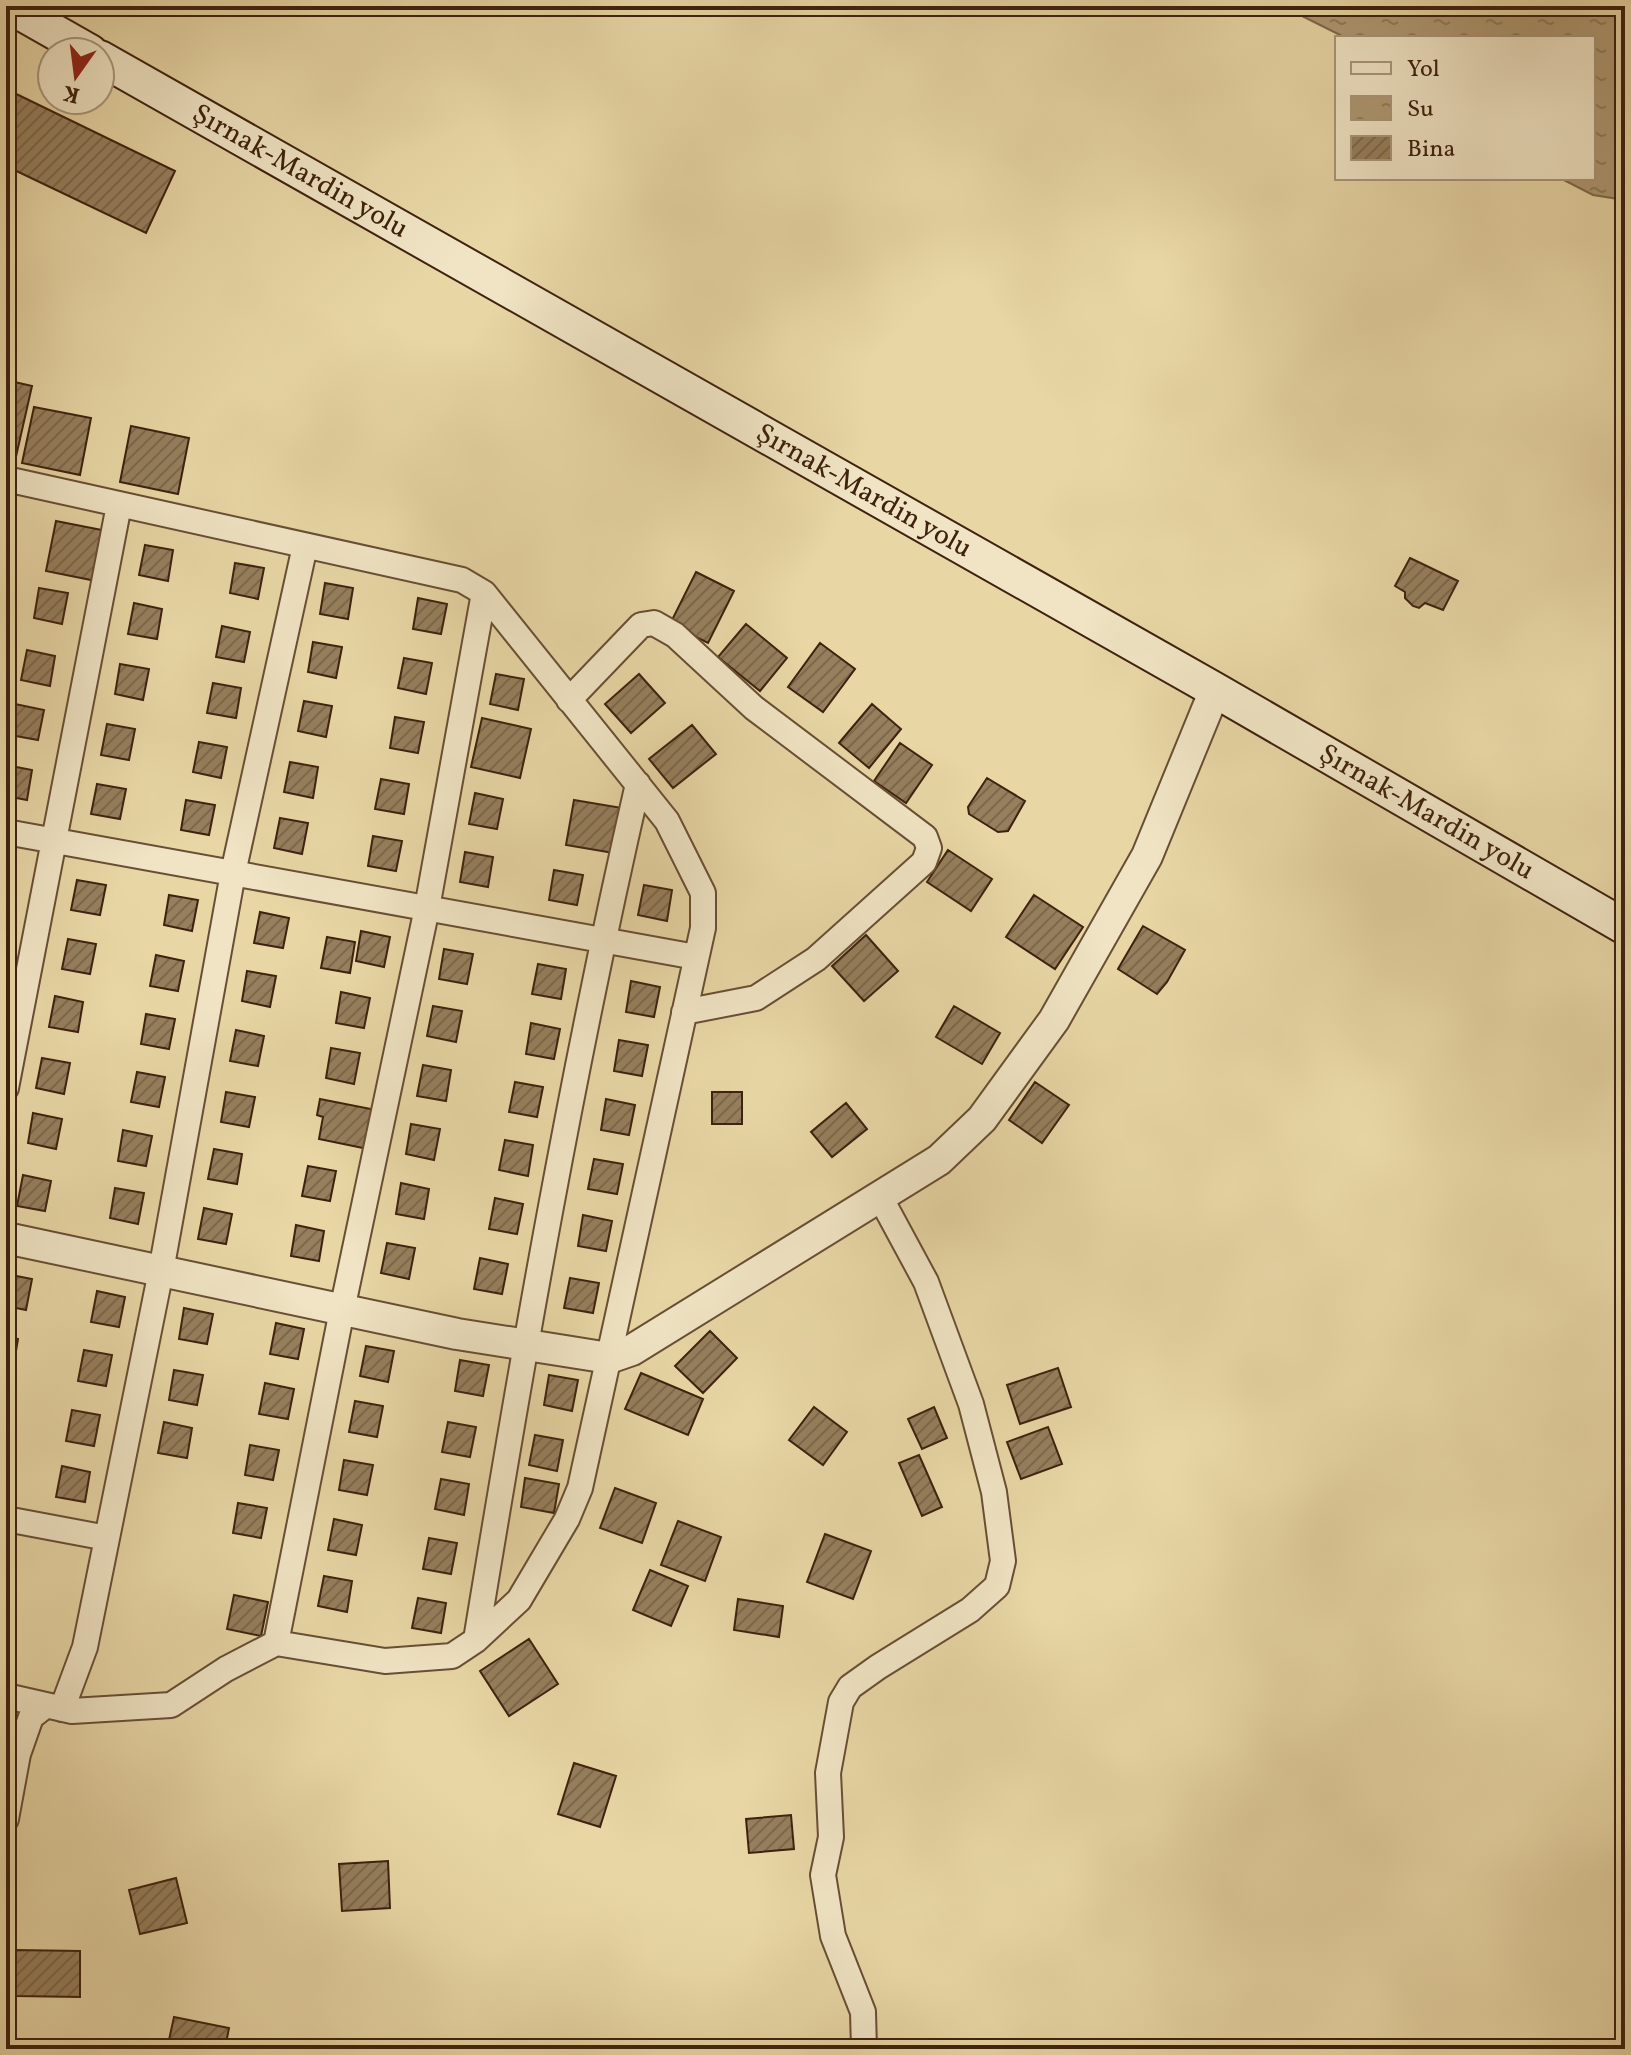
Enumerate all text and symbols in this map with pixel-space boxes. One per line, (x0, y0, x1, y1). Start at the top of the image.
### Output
north arrow (36, 36, 116, 116)
legend (1335, 36, 1595, 180)
text: Yol (1407, 53, 1440, 87)
text: K (60, 76, 83, 110)
text: Su (1407, 93, 1434, 127)
street label: Şırnak-Mardin yolu (185, 95, 415, 248)
text: Bina (1407, 133, 1455, 167)
street label: Şırnak-Mardin yolu (749, 414, 979, 568)
street label: Şırnak-Mardin yolu (1312, 735, 1541, 890)

